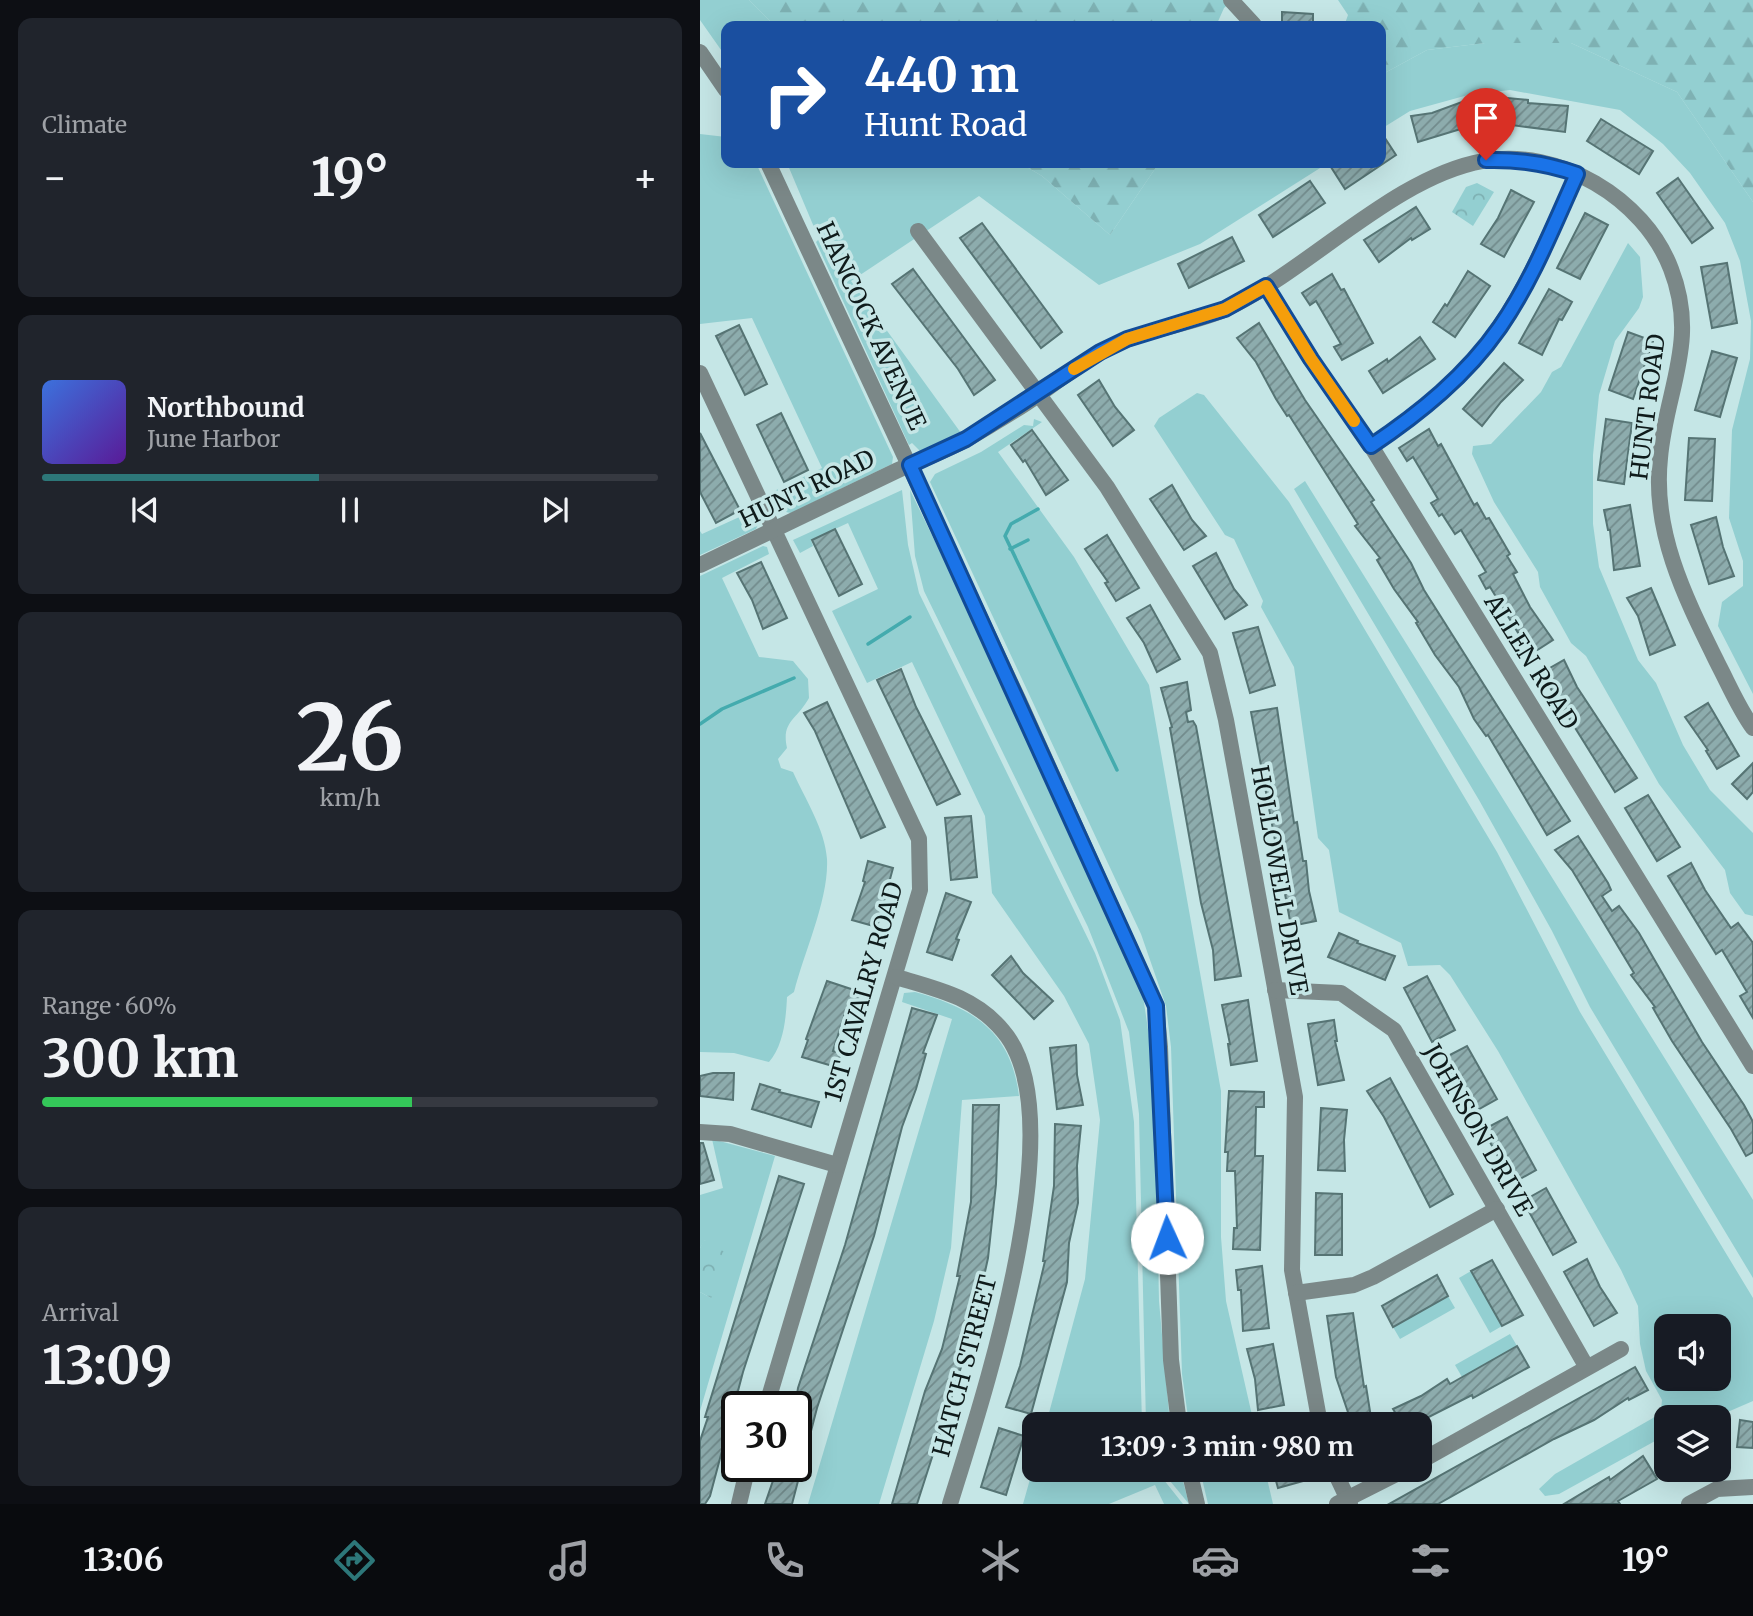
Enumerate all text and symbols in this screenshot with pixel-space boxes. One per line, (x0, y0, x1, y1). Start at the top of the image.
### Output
text: 440 m (864, 44, 1019, 105)
icon: right (749, 49, 840, 140)
pin (1456, 88, 1516, 160)
icon: arrive (1467, 99, 1505, 137)
text: Hunt Road (864, 105, 1027, 145)
text: Climate (42, 110, 127, 139)
text: 19° (311, 145, 389, 210)
text: − (42, 154, 67, 201)
text: + (633, 154, 658, 201)
street label: HANCOCK AVENUE (810, 217, 934, 435)
street label: HUNT ROAD (1623, 332, 1672, 482)
text: Northbound (147, 391, 305, 424)
text: June Harbor (147, 424, 280, 453)
street label: HUNT ROAD (734, 442, 879, 535)
icon: previous (126, 491, 164, 529)
icon: pause (331, 491, 369, 529)
icon: next (536, 491, 574, 529)
street label: ALLEN ROAD (1477, 587, 1585, 735)
text: 26 (296, 680, 404, 795)
street label: HOLLOWELL DRIVE (1244, 763, 1315, 998)
text: km/h (320, 783, 380, 812)
street label: 1ST CAVALRY ROAD (817, 878, 910, 1106)
text: Range · 60% (42, 991, 177, 1020)
text: 300 km (42, 1026, 239, 1091)
street label: JOHNSON DRIVE (1416, 1037, 1541, 1222)
position arrow (1130, 1201, 1204, 1275)
street label: HATCH STREET (925, 1271, 1004, 1460)
text: Arrival (42, 1298, 119, 1327)
map controls (1654, 1314, 1731, 1482)
button: sound (1654, 1314, 1731, 1391)
text: 13:09 (42, 1333, 172, 1398)
speed limit sign: 30 (721, 1391, 812, 1482)
button: layers (1654, 1405, 1731, 1482)
text: 13:09 · 3 min · 980 m (1100, 1430, 1354, 1463)
icon: directions (330, 1536, 379, 1585)
icon: music (545, 1536, 594, 1585)
icon: phone (760, 1536, 809, 1585)
icon: climate (976, 1536, 1025, 1585)
icon: car (1191, 1536, 1240, 1585)
icon: filters (1406, 1536, 1455, 1585)
text: 13:06 (83, 1540, 163, 1580)
text: 19° (1622, 1540, 1670, 1580)

